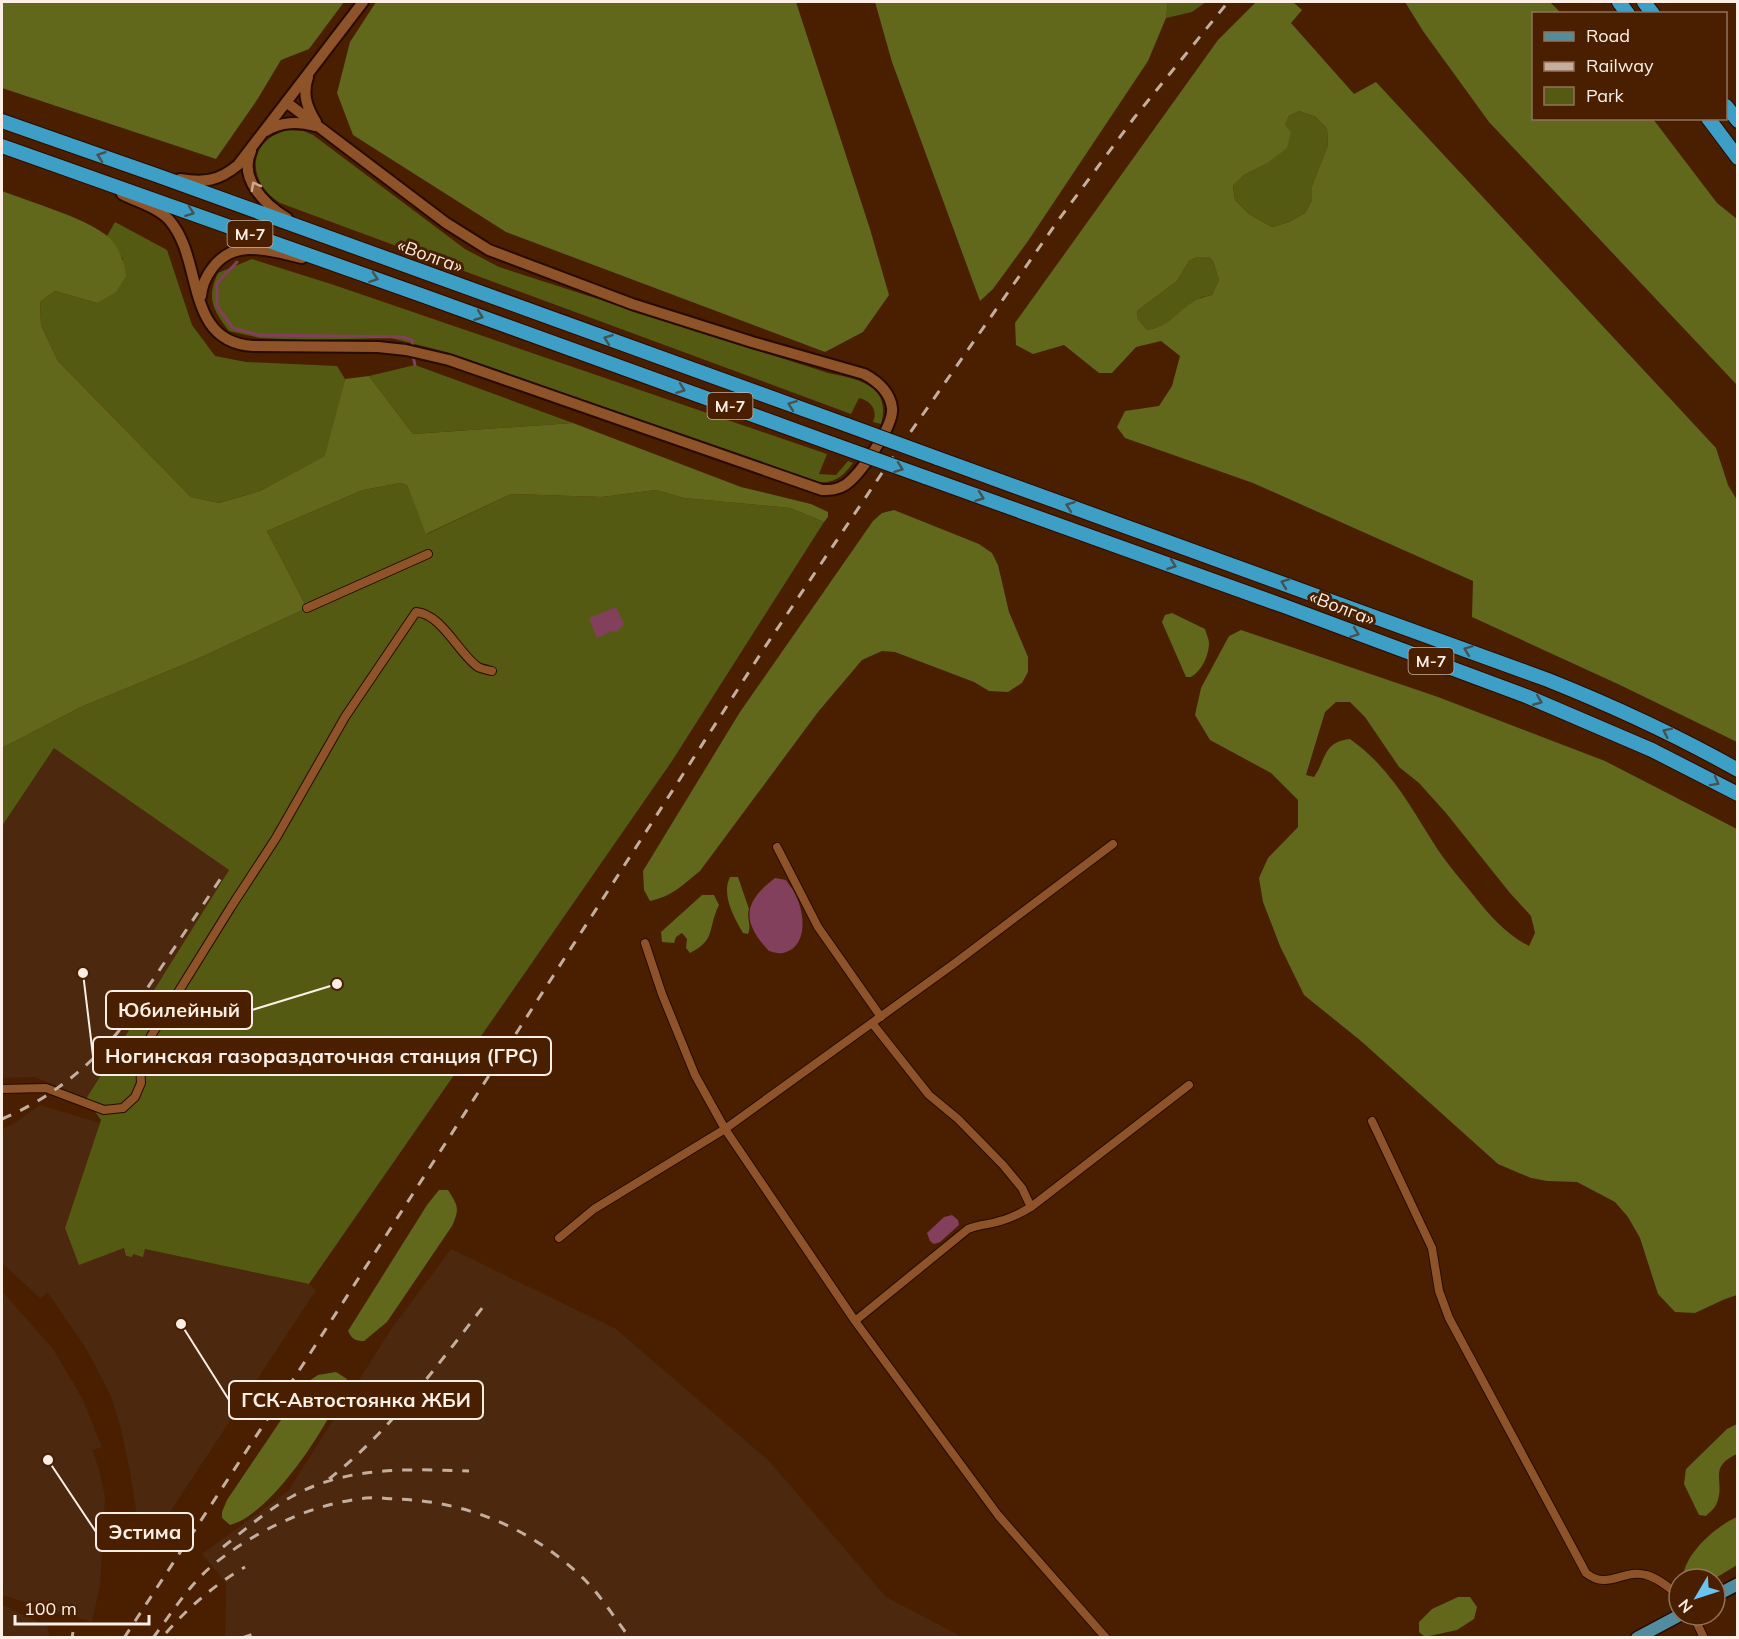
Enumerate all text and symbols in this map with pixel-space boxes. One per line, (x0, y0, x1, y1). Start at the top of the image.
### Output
legend (1532, 12, 1727, 120)
text: Road (1586, 24, 1630, 47)
text: Railway (1586, 54, 1654, 77)
text: Park (1586, 84, 1625, 107)
one-way arrow (96, 150, 107, 163)
one-way arrow (251, 182, 262, 192)
one-way arrow (184, 205, 195, 218)
road number: М-7 (228, 221, 272, 247)
street label: «Волга» (394, 233, 466, 278)
one-way arrow (368, 271, 379, 284)
one-way arrow (473, 308, 484, 321)
one-way arrow (603, 334, 614, 347)
one-way arrow (675, 381, 686, 394)
road number: М-7 (708, 393, 752, 419)
one-way arrow (787, 400, 797, 413)
one-way arrow (893, 460, 904, 473)
one-way arrow (974, 489, 985, 502)
one-way arrow (1065, 500, 1076, 513)
one-way arrow (1166, 558, 1177, 571)
one-way arrow (1280, 578, 1291, 590)
street label: «Волга» (1306, 585, 1378, 630)
one-way arrow (1349, 625, 1360, 638)
one-way arrow (1463, 644, 1474, 657)
road number: М-7 (1408, 648, 1454, 674)
one-way arrow (1532, 694, 1543, 706)
one-way arrow (1663, 728, 1674, 740)
one-way arrow (1709, 775, 1719, 786)
callout: Юбилейный (106, 991, 252, 1029)
text: Юбилейный (118, 997, 240, 1022)
callout: Ногинская газораздаточная станция (ГРС) (93, 1037, 551, 1075)
text: Ногинская газораздаточная станция (ГРС) (105, 1043, 539, 1068)
callout: ГСК-Автостоянка ЖБИ (229, 1381, 483, 1419)
text: ГСК-Автостоянка ЖБИ (241, 1387, 471, 1412)
callout: Эстима (96, 1513, 193, 1551)
text: Эстима (109, 1519, 181, 1544)
north arrow (1667, 1567, 1727, 1627)
scale bar (15, 1588, 148, 1626)
text: N (1674, 1595, 1697, 1617)
text: 100 m (24, 1597, 77, 1620)

